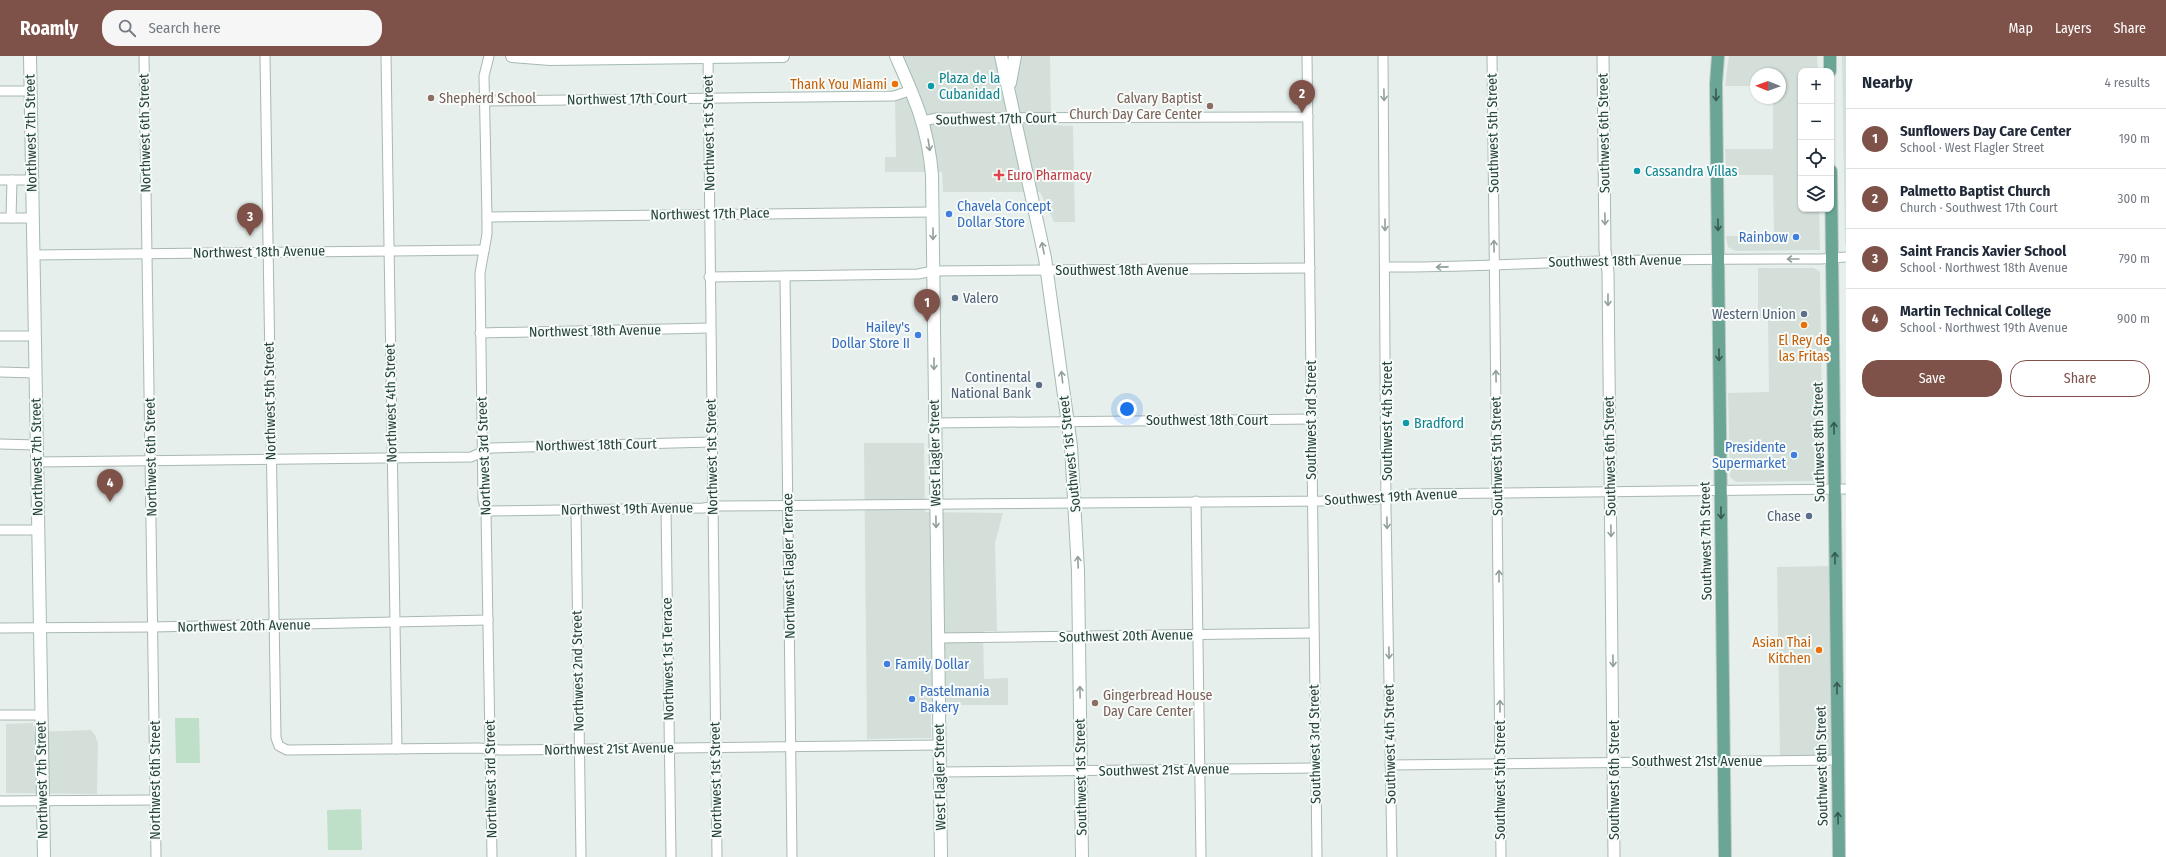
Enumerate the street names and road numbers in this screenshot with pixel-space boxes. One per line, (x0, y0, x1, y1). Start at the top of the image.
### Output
street label: Southwest 6th Street (1594, 72, 1614, 193)
street label: Northwest 7th Street (21, 73, 41, 192)
street label: Northwest 6th Street (135, 73, 155, 193)
street label: Southwest 5th Street (1483, 73, 1503, 193)
street label: Northwest 1st Street (699, 74, 719, 191)
street label: Northwest 17th Court (567, 89, 688, 109)
street label: Southwest 17th Court (935, 109, 1057, 129)
street label: Northwest 17th Place (650, 204, 770, 224)
street label: Northwest 18th Avenue (193, 242, 325, 262)
street label: Southwest 18th Avenue (1548, 251, 1682, 271)
street label: Southwest 18th Avenue (1055, 262, 1189, 279)
street label: Northwest 18th Avenue (529, 321, 661, 341)
street label: Northwest 5th Street (260, 341, 280, 460)
street label: Northwest 4th Street (381, 343, 401, 463)
street label: Southwest 3rd Street (1303, 360, 1320, 480)
street label: Southwest 4th Street (1379, 361, 1396, 481)
street label: Southwest 8th Street (1809, 381, 1829, 502)
street label: Southwest 1st Street (1055, 394, 1085, 513)
street label: Southwest 6th Street (1600, 395, 1620, 516)
street label: Northwest 3rd Street (473, 396, 495, 516)
street label: Southwest 5th Street (1487, 396, 1507, 516)
street label: Northwest 7th Street (27, 397, 47, 516)
street label: Northwest 6th Street (141, 397, 161, 517)
street label: Northwest 1st Street (702, 398, 722, 515)
street label: West Flagler Street (926, 399, 944, 507)
street label: Southwest 18th Court (1146, 412, 1269, 429)
street label: Northwest 18th Court (535, 435, 657, 455)
street label: Southwest 7th Street (1696, 481, 1716, 601)
street label: Southwest 19th Avenue (1324, 485, 1458, 509)
street label: Northwest Flagler Terrace (779, 493, 799, 639)
street label: Northwest 19th Avenue (561, 499, 693, 519)
street label: Northwest 1st Terrace (658, 597, 678, 721)
street label: Northwest 2nd Street (568, 610, 588, 732)
street label: Northwest 20th Avenue (177, 616, 311, 636)
street label: Southwest 20th Avenue (1059, 626, 1193, 646)
street label: Southwest 4th Street (1380, 683, 1400, 804)
street label: Southwest 3rd Street (1305, 684, 1325, 804)
street label: Southwest 8th Street (1812, 705, 1832, 826)
street label: Southwest 1st Street (1071, 718, 1091, 836)
street label: Northwest 3rd Street (481, 719, 501, 838)
street label: Northwest 7th Street (32, 720, 52, 839)
street label: Northwest 6th Street (147, 720, 164, 840)
street label: Southwest 5th Street (1492, 720, 1509, 840)
street label: Southwest 6th Street (1606, 720, 1623, 840)
street label: Northwest 1st Street (706, 721, 726, 838)
street label: West Flagler Street (931, 723, 949, 831)
street label: Northwest 21st Avenue (544, 739, 674, 759)
street label: Southwest 21st Avenue (1632, 753, 1762, 770)
street label: Southwest 21st Avenue (1098, 760, 1230, 780)

